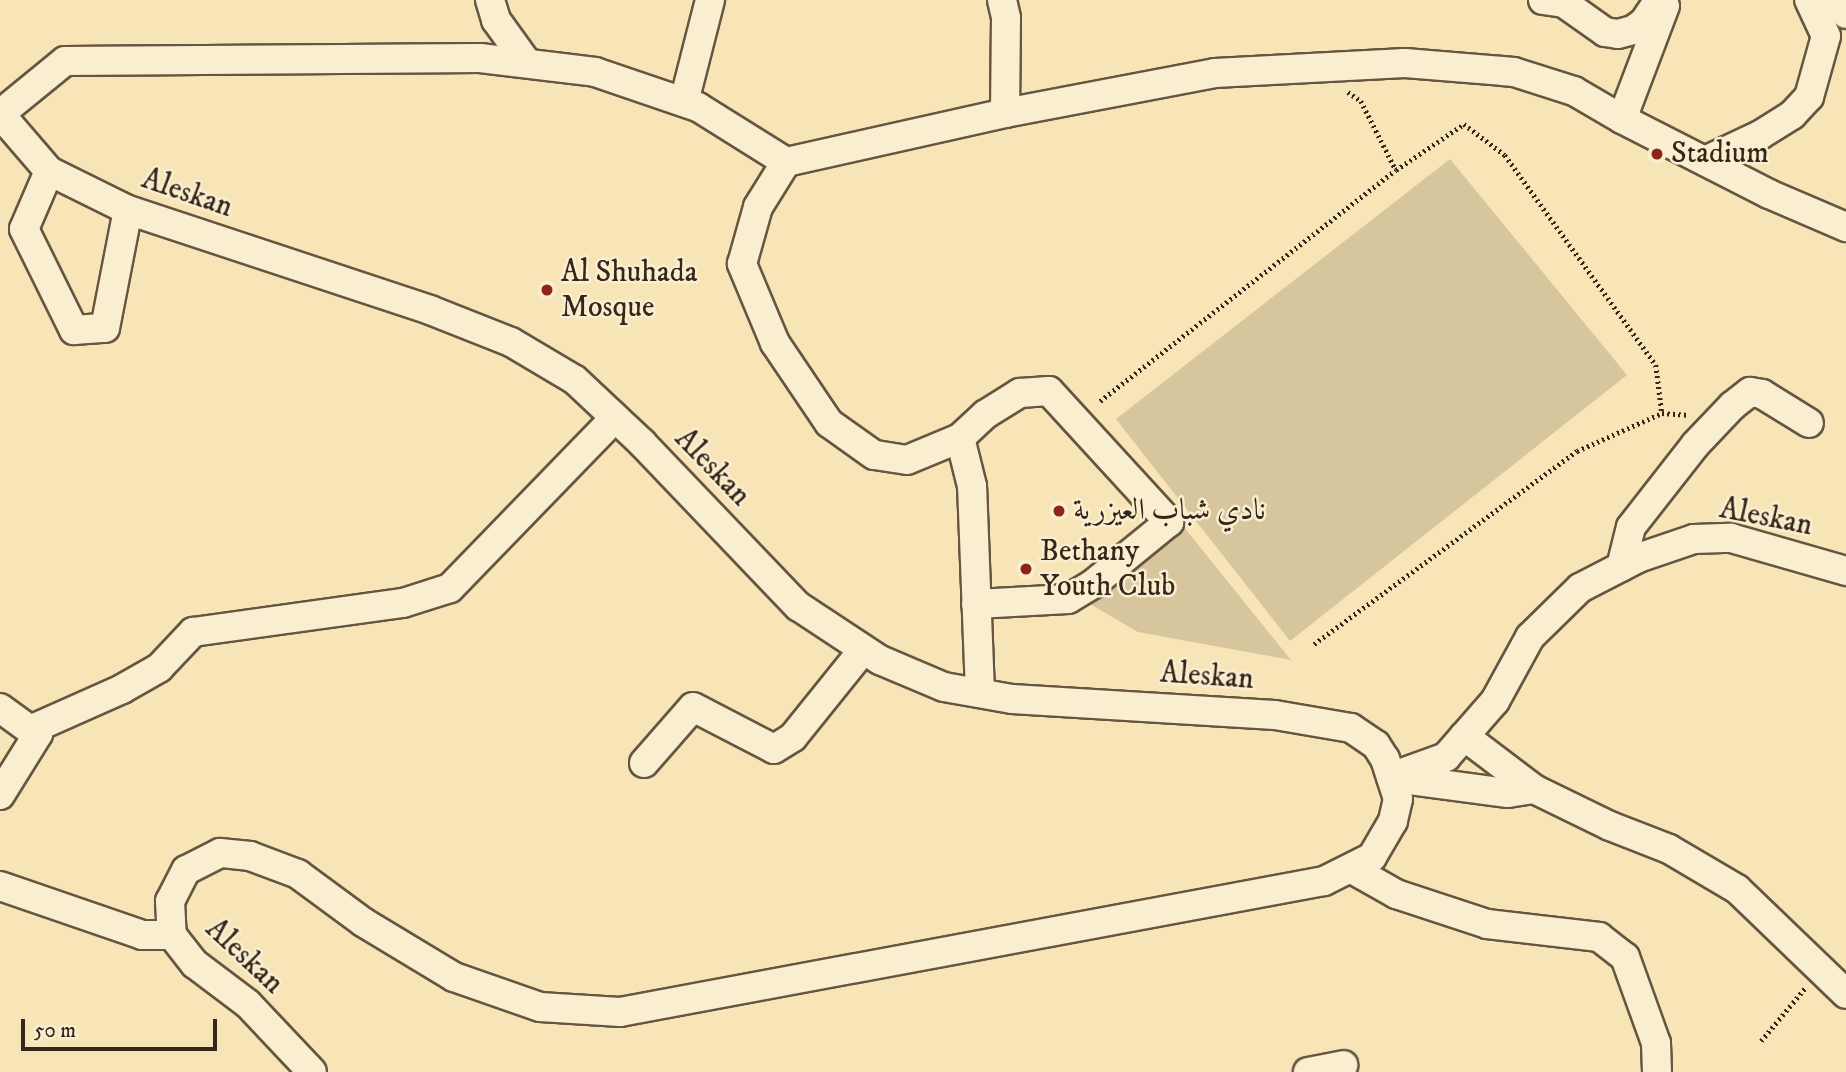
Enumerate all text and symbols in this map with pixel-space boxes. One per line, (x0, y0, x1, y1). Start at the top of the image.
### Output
place label: Stadium (1671, 136, 1769, 172)
marker: Stadium (1649, 146, 1665, 162)
street label: Aleskan (137, 162, 237, 226)
place label: Al Shuhada Mosque (561, 255, 698, 326)
marker: Al Shuhada Mosque (539, 282, 555, 298)
street label: Aleskan (666, 422, 758, 514)
street label: Aleskan (1717, 491, 1815, 545)
place label: نادي شباب العيزرية (1073, 493, 1266, 529)
marker: نادي شباب العيزرية (1051, 503, 1067, 519)
place label: Bethany Youth Club (1040, 534, 1175, 604)
marker: Bethany Youth Club (1018, 561, 1034, 577)
street label: Aleskan (1159, 656, 1255, 698)
street label: Aleskan (197, 912, 291, 1002)
scale bar (24, 1006, 220, 1050)
text: 50 m (34, 1018, 76, 1044)

